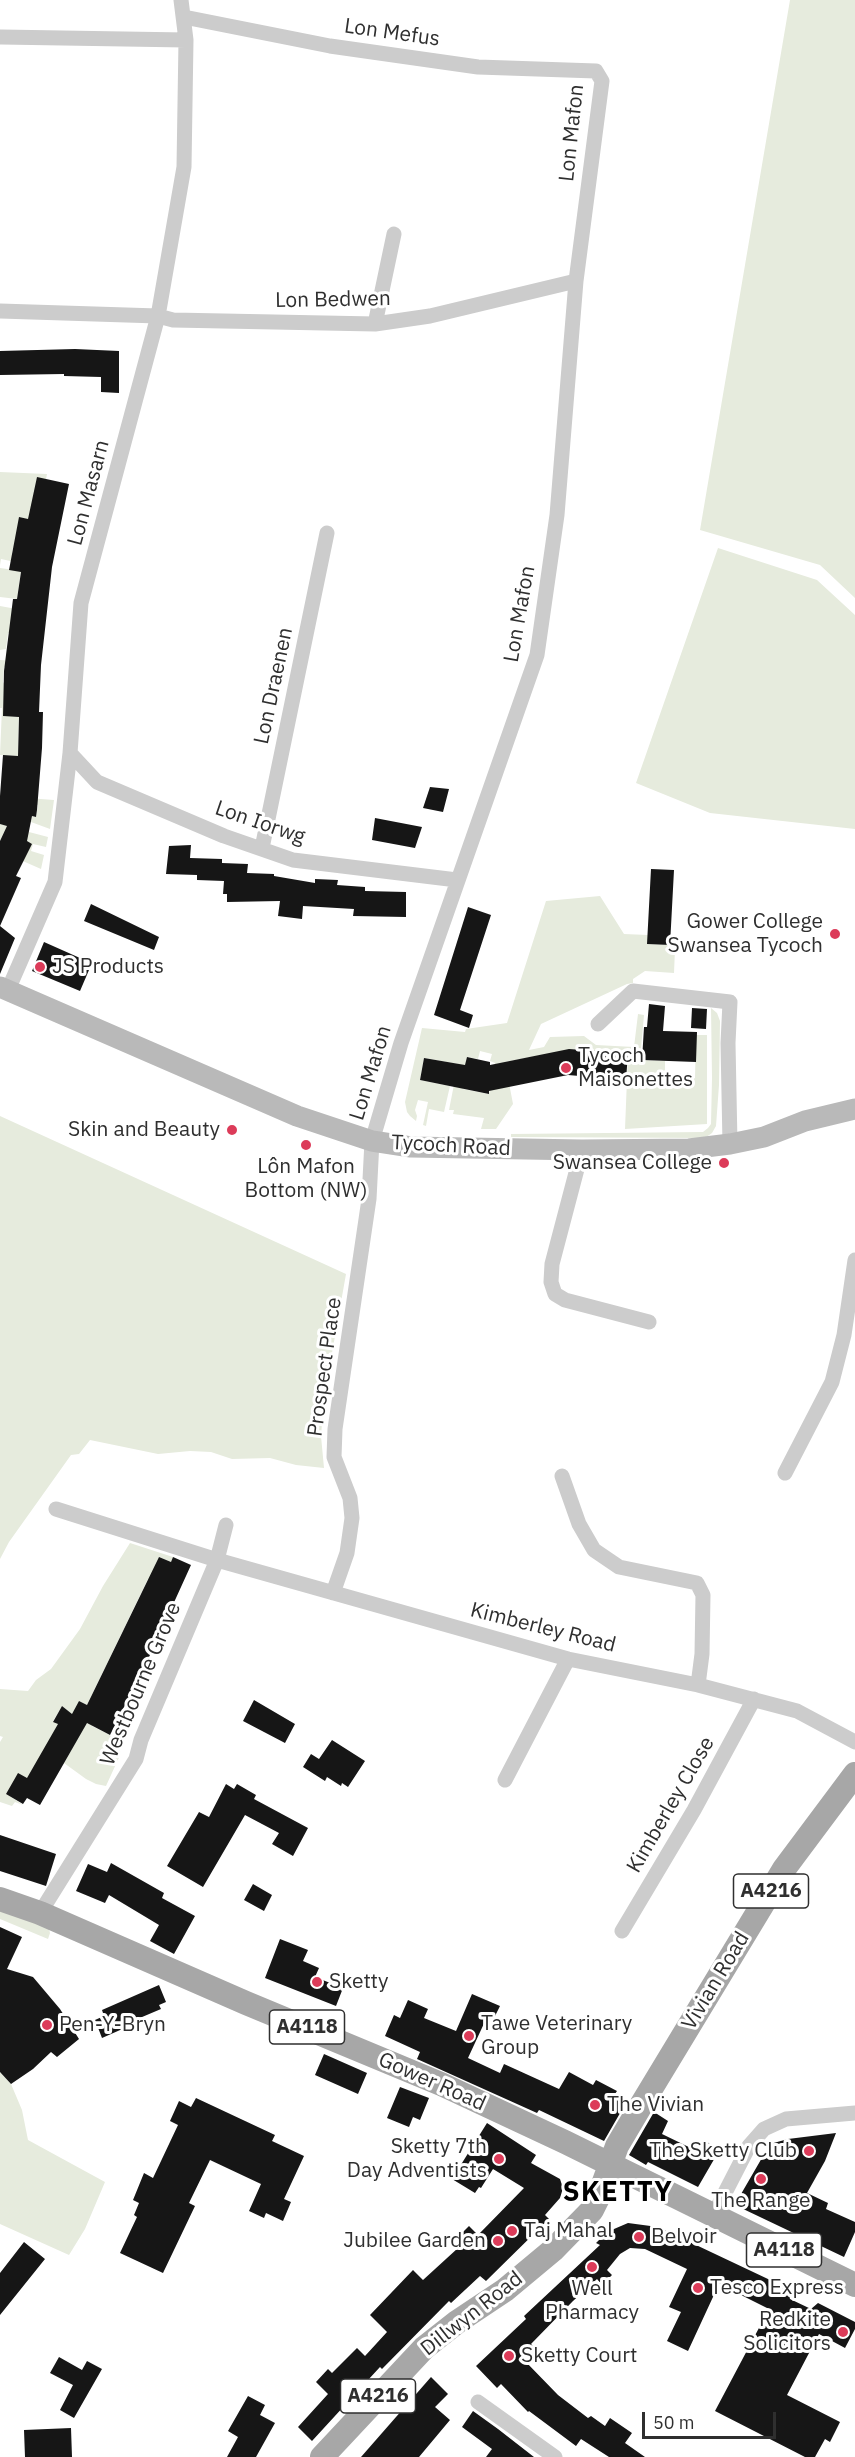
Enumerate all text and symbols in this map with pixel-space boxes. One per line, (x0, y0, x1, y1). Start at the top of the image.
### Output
street label: Lon Mefus (342, 14, 442, 52)
street label: Lon Mafon (554, 83, 590, 183)
street label: Lon Bedwen (275, 286, 391, 314)
street label: Lon Masarn (63, 437, 115, 549)
street label: Lon Mafon (499, 564, 541, 664)
street label: Lon Draenen (249, 625, 299, 747)
street label: Lon Iorwg (212, 796, 308, 850)
place label: Gower College Swansea Tycoch (668, 909, 823, 959)
marker: Gower College Swansea Tycoch (828, 927, 842, 941)
place label: JS Products (52, 954, 164, 980)
marker: JS Products (33, 960, 47, 974)
street label: Lon Mafon (345, 1023, 397, 1123)
place label: Tycoch Maisonettes (578, 1043, 693, 1093)
marker: Tycoch Maisonettes (559, 1061, 573, 1075)
place label: Skin and Beauty (68, 1117, 220, 1143)
marker: Skin and Beauty (225, 1123, 239, 1137)
street label: Tycoch Road (391, 1130, 511, 1162)
marker: Lôn Mafon Bottom (NW) (299, 1138, 313, 1152)
place label: Swansea College (553, 1150, 712, 1176)
place label: Lôn Mafon Bottom (NW) (245, 1154, 367, 1204)
marker: Swansea College (717, 1156, 731, 1170)
street label: Prospect Place (303, 1296, 347, 1438)
street label: Kimberley Road (468, 1598, 618, 1658)
street label: Westbourne Grove (95, 1599, 187, 1769)
street label: Kimberley Close (622, 1732, 720, 1878)
road number: A4216 (734, 1874, 808, 1908)
street label: Vivian Road (677, 1927, 755, 2035)
place label: Sketty (329, 1969, 388, 1995)
marker: Sketty (310, 1975, 324, 1989)
road number: A4118 (270, 2010, 344, 2044)
place label: Tawe Veterinary Group (481, 2011, 632, 2061)
place label: Pen-Y-Bryn (59, 2012, 166, 2038)
marker: Pen-Y-Bryn (40, 2018, 54, 2032)
marker: Tawe Veterinary Group (462, 2029, 476, 2043)
street label: Gower Road (374, 2047, 490, 2117)
place label: The Vivian (607, 2092, 704, 2118)
marker: The Vivian (588, 2098, 602, 2112)
place label: Sketty 7th Day Adventists (347, 2134, 487, 2184)
place label: The Sketty Club (649, 2138, 797, 2164)
marker: The Sketty Club (802, 2144, 816, 2158)
marker: Sketty 7th Day Adventists (492, 2152, 506, 2166)
marker: The Range (754, 2172, 768, 2186)
district label: SKETTY (563, 2177, 673, 2209)
place label: The Range (711, 2188, 811, 2214)
place label: Taj Mahal (524, 2218, 613, 2244)
marker: Taj Mahal (505, 2224, 519, 2238)
place label: Belvoir (651, 2224, 717, 2250)
place label: Jubilee Garden (343, 2228, 486, 2254)
marker: Belvoir (632, 2230, 646, 2244)
road number: A4118 (746, 2233, 822, 2267)
marker: Jubilee Garden (491, 2234, 505, 2248)
marker: Well Pharmacy (585, 2260, 599, 2274)
street label: Dillwyn Road (416, 2266, 528, 2362)
place label: Tesco Express (710, 2275, 844, 2301)
place label: Well Pharmacy (545, 2276, 639, 2326)
marker: Tesco Express (691, 2281, 705, 2295)
place label: Redkite Solicitors (743, 2307, 831, 2357)
marker: Redkite Solicitors (836, 2325, 850, 2339)
place label: Sketty Court (521, 2343, 637, 2369)
marker: Sketty Court (502, 2349, 516, 2363)
road number: A4216 (340, 2379, 416, 2413)
scale bar (645, 2400, 778, 2438)
text: 50 m (653, 2411, 695, 2434)

